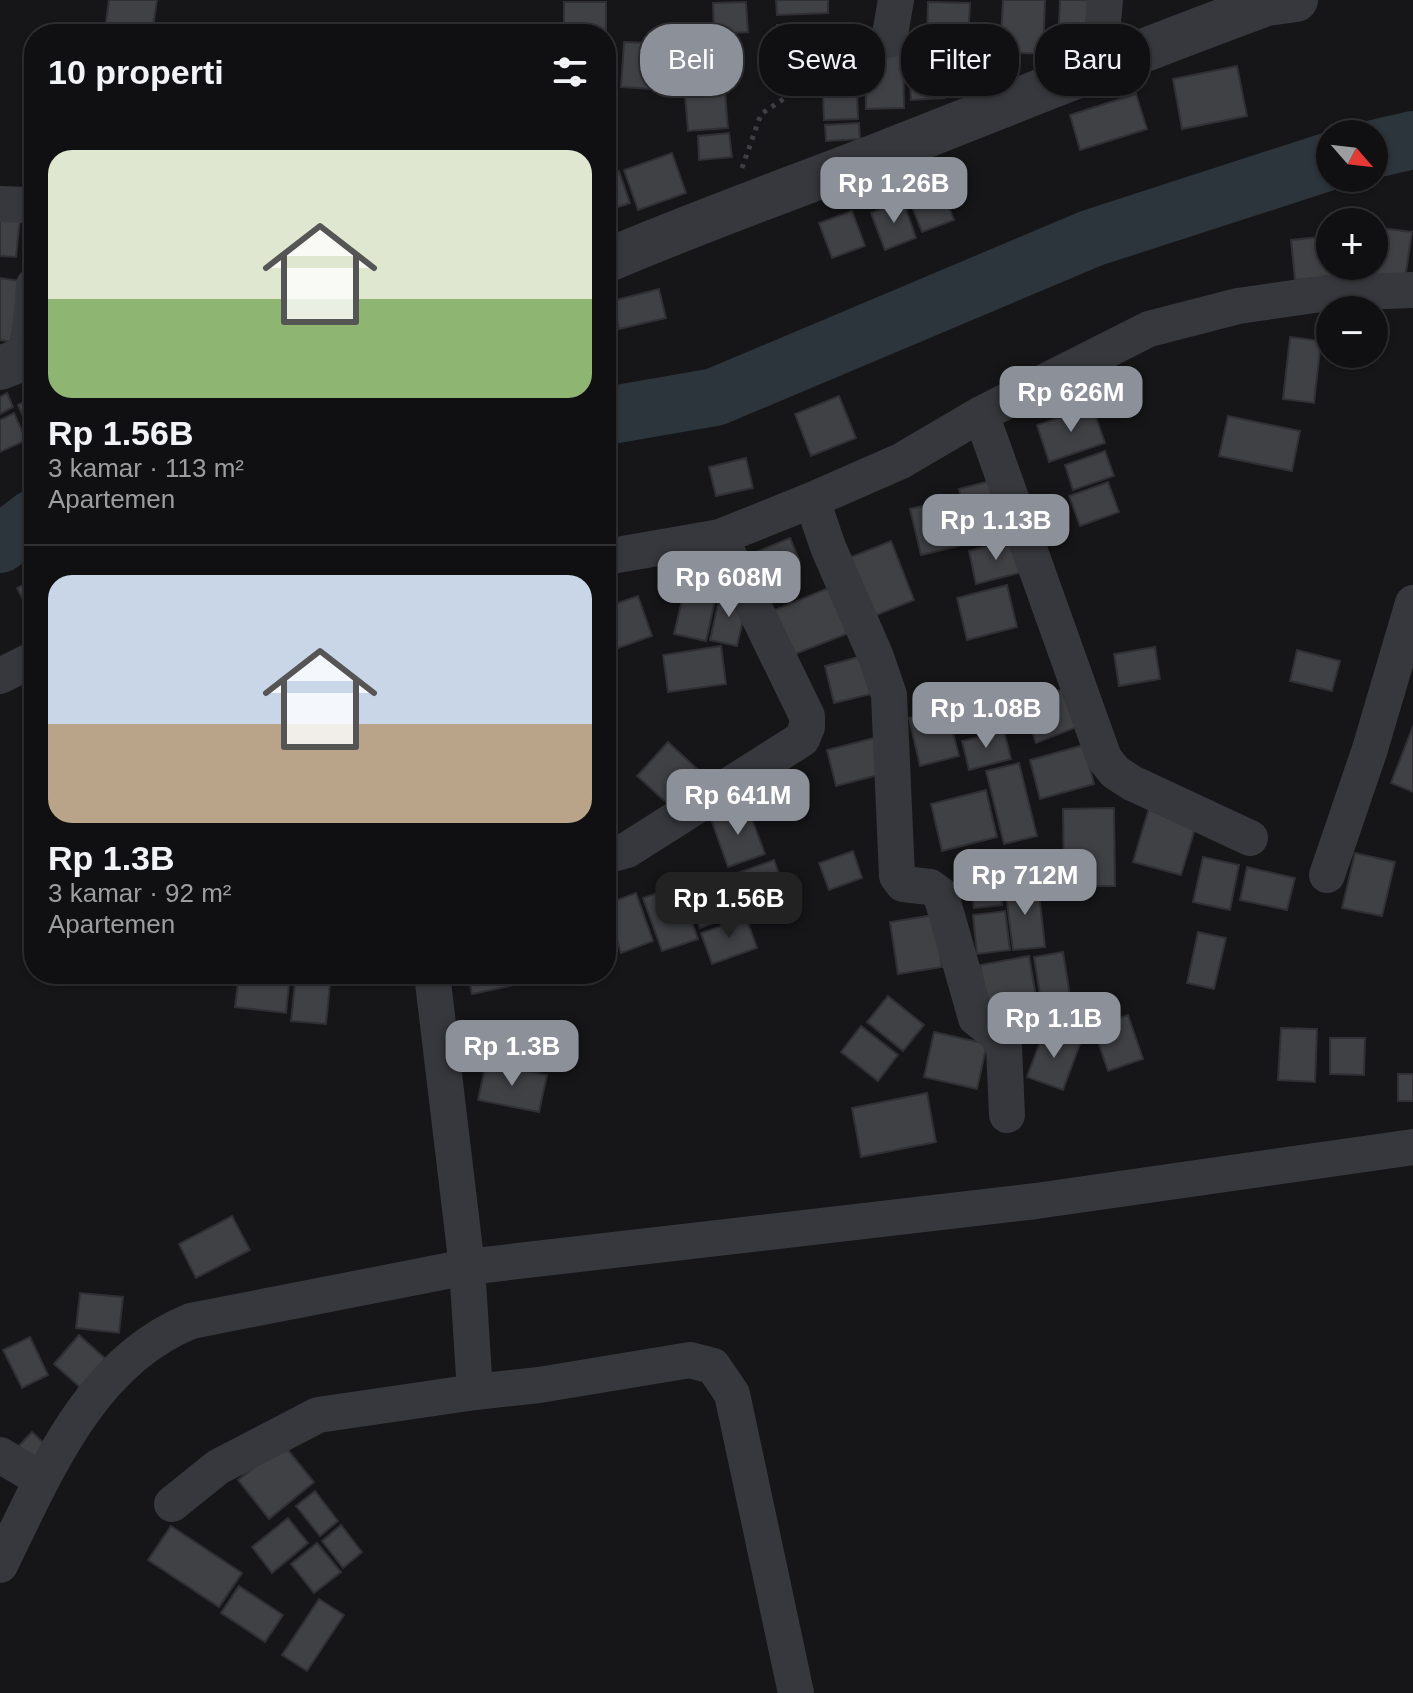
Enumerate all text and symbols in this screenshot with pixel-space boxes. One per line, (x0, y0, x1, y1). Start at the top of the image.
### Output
chip: Beli (640, 24, 743, 96)
chip: Sewa (759, 24, 885, 96)
chip: Filter (901, 24, 1019, 96)
chip: Baru (1035, 24, 1150, 96)
icon: filters (548, 50, 592, 94)
text: 10 properti (48, 53, 224, 91)
north arrow (1316, 120, 1388, 192)
map controls (1316, 120, 1388, 368)
pin: Rp 1.26B (811, 157, 977, 225)
text: Rp 1.26B (838, 168, 950, 198)
icon: home (248, 202, 392, 346)
button: + (1316, 208, 1388, 280)
button: − (1316, 296, 1388, 368)
pin: Rp 626M (997, 366, 1145, 434)
text: Rp 626M (1018, 377, 1124, 407)
text: Rp 1.56B (48, 414, 194, 452)
text: 3 kamar · 113 m² (48, 453, 244, 483)
text: Apartemen (48, 484, 175, 514)
pin: Rp 1.13B (913, 494, 1079, 562)
text: Rp 1.13B (940, 505, 1052, 535)
pin: Rp 608M (655, 551, 803, 619)
text: Rp 608M (676, 562, 782, 592)
icon: home (248, 627, 392, 771)
pin: Rp 1.08B (903, 682, 1069, 750)
text: Rp 1.08B (930, 693, 1042, 723)
pin: Rp 641M (664, 769, 812, 837)
text: Rp 641M (685, 780, 791, 810)
text: Rp 1.3B (48, 839, 175, 877)
pin: Rp 712M (951, 849, 1099, 917)
text: Rp 712M (972, 860, 1078, 890)
pin: Rp 1.56B (646, 872, 812, 940)
text: 3 kamar · 92 m² (48, 878, 232, 908)
text: Rp 1.56B (673, 883, 785, 913)
text: Apartemen (48, 909, 175, 939)
pin: Rp 1.1B (980, 992, 1128, 1060)
text: Rp 1.1B (1006, 1003, 1102, 1033)
pin: Rp 1.3B (438, 1020, 586, 1088)
text: Rp 1.3B (464, 1031, 560, 1061)

